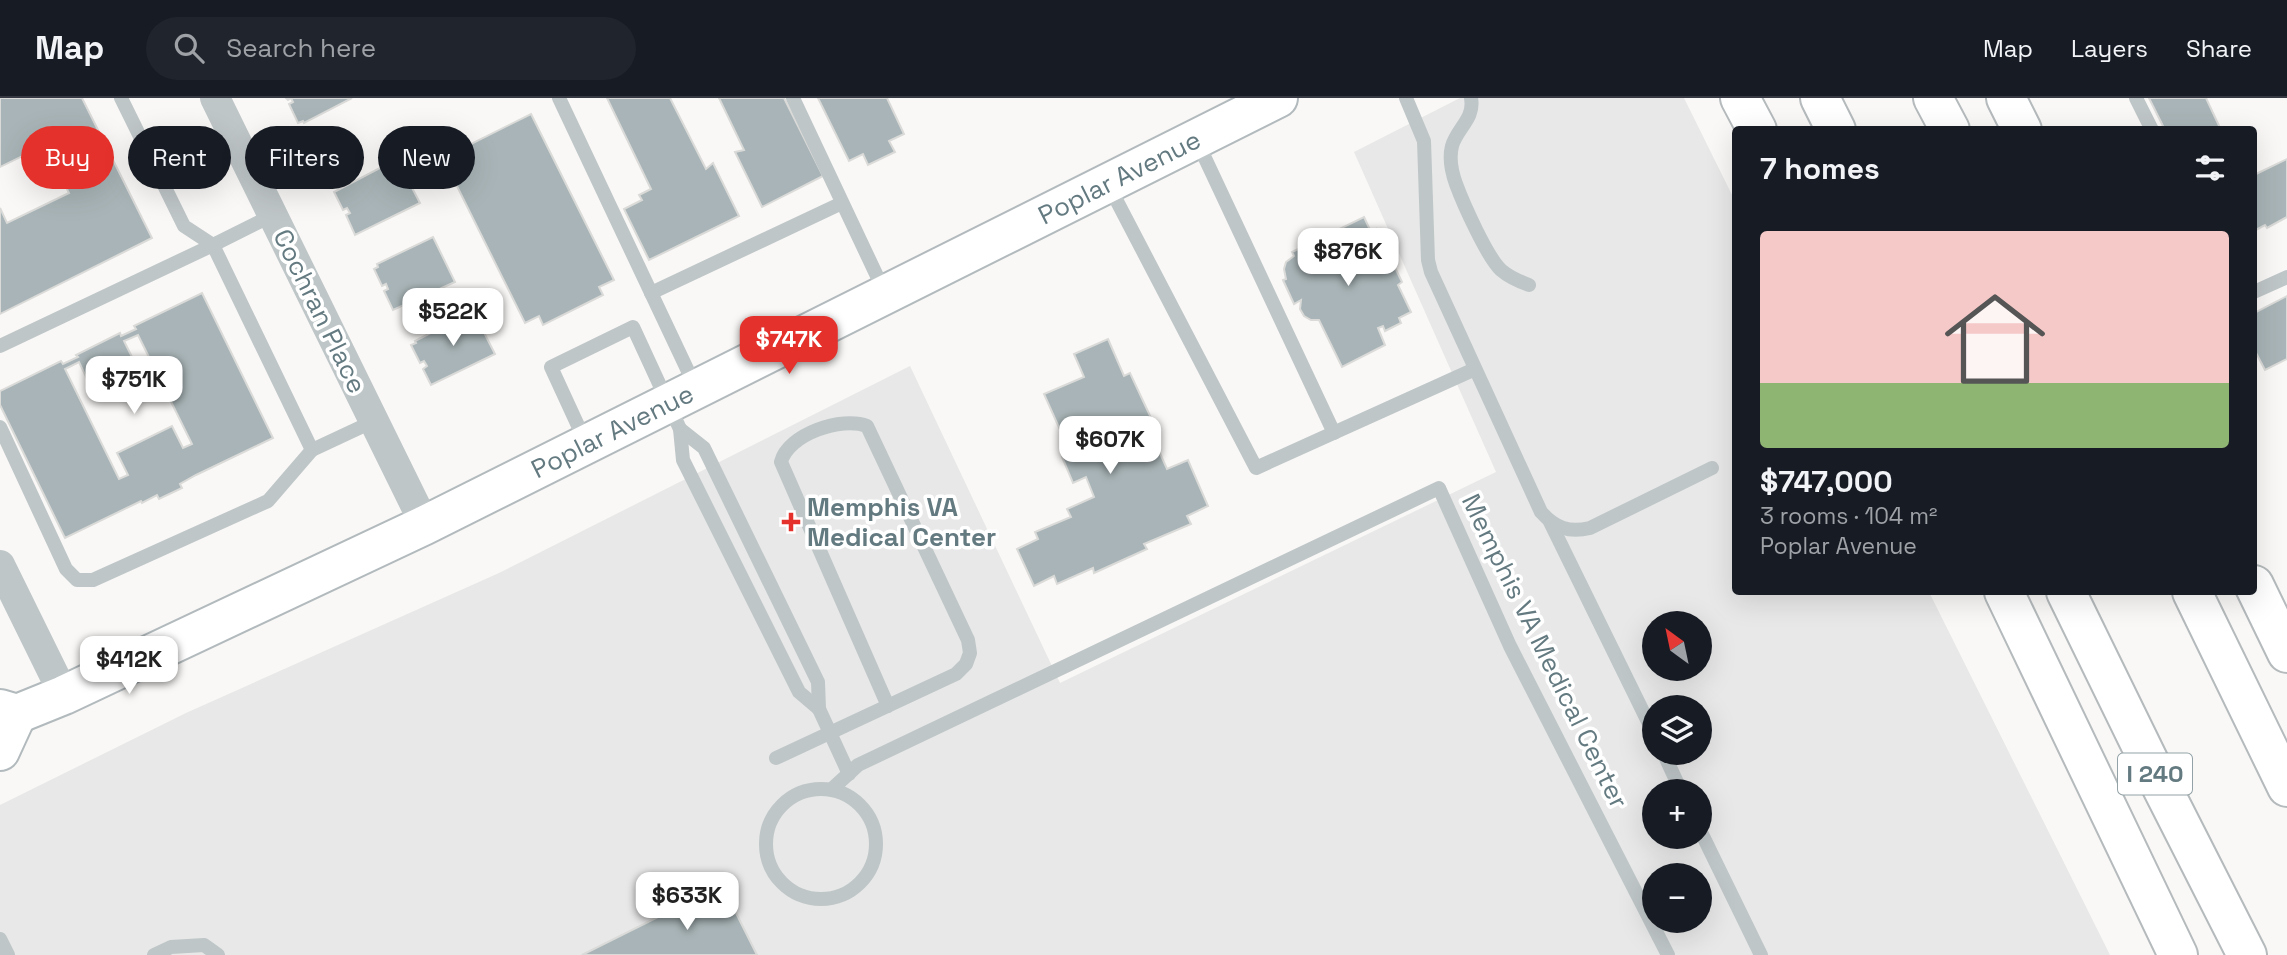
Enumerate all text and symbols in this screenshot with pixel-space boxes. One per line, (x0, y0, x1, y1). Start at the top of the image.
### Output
search box (146, 17, 636, 80)
text: Map (35, 27, 104, 69)
icon: search (170, 29, 208, 67)
text: Search here (226, 31, 376, 65)
text: Map (1983, 33, 2033, 64)
text: Layers (2071, 33, 2148, 64)
text: Share (2186, 33, 2252, 64)
street label: Poplar Avenue (1032, 122, 1206, 232)
chip: Buy (21, 126, 114, 189)
chip: Rent (128, 126, 231, 189)
chip: Filters (245, 126, 364, 189)
chip: New (378, 126, 475, 189)
text: 7 homes (1760, 149, 1880, 188)
icon: filters (2191, 149, 2229, 187)
street label: Cochran Place (266, 223, 374, 399)
pin: $876K (1299, 228, 1397, 288)
text: $876K (1314, 236, 1382, 266)
icon: home (1932, 276, 2058, 402)
pin: $522K (404, 288, 502, 348)
text: $522K (418, 296, 488, 326)
pin: $747K (740, 316, 838, 376)
text: $747K (756, 324, 822, 354)
pin: $751K (85, 356, 183, 416)
text: $751K (102, 364, 166, 394)
street label: Poplar Avenue (525, 376, 699, 486)
pin: $607K (1061, 416, 1159, 476)
text: $607K (1075, 424, 1145, 454)
text: $747,000 (1760, 462, 1893, 501)
street label: Memphis VA Medical Center (1454, 488, 1636, 814)
place label: Memphis VA Medical Center (807, 490, 996, 554)
text: 3 rooms · 104 m² (1760, 501, 1937, 531)
marker: Memphis VA Medical Center (781, 512, 801, 532)
text: Poplar Avenue (1760, 531, 1917, 561)
north arrow (1642, 611, 1712, 681)
map controls (1642, 611, 1712, 933)
pin: $412K (80, 636, 178, 696)
text: $412K (96, 644, 162, 674)
button: layers (1642, 695, 1712, 765)
road number: I 240 (2118, 754, 2192, 794)
button: + (1642, 779, 1712, 849)
button: − (1642, 863, 1712, 933)
pin: $633K (638, 872, 736, 932)
text: $633K (652, 880, 722, 910)

